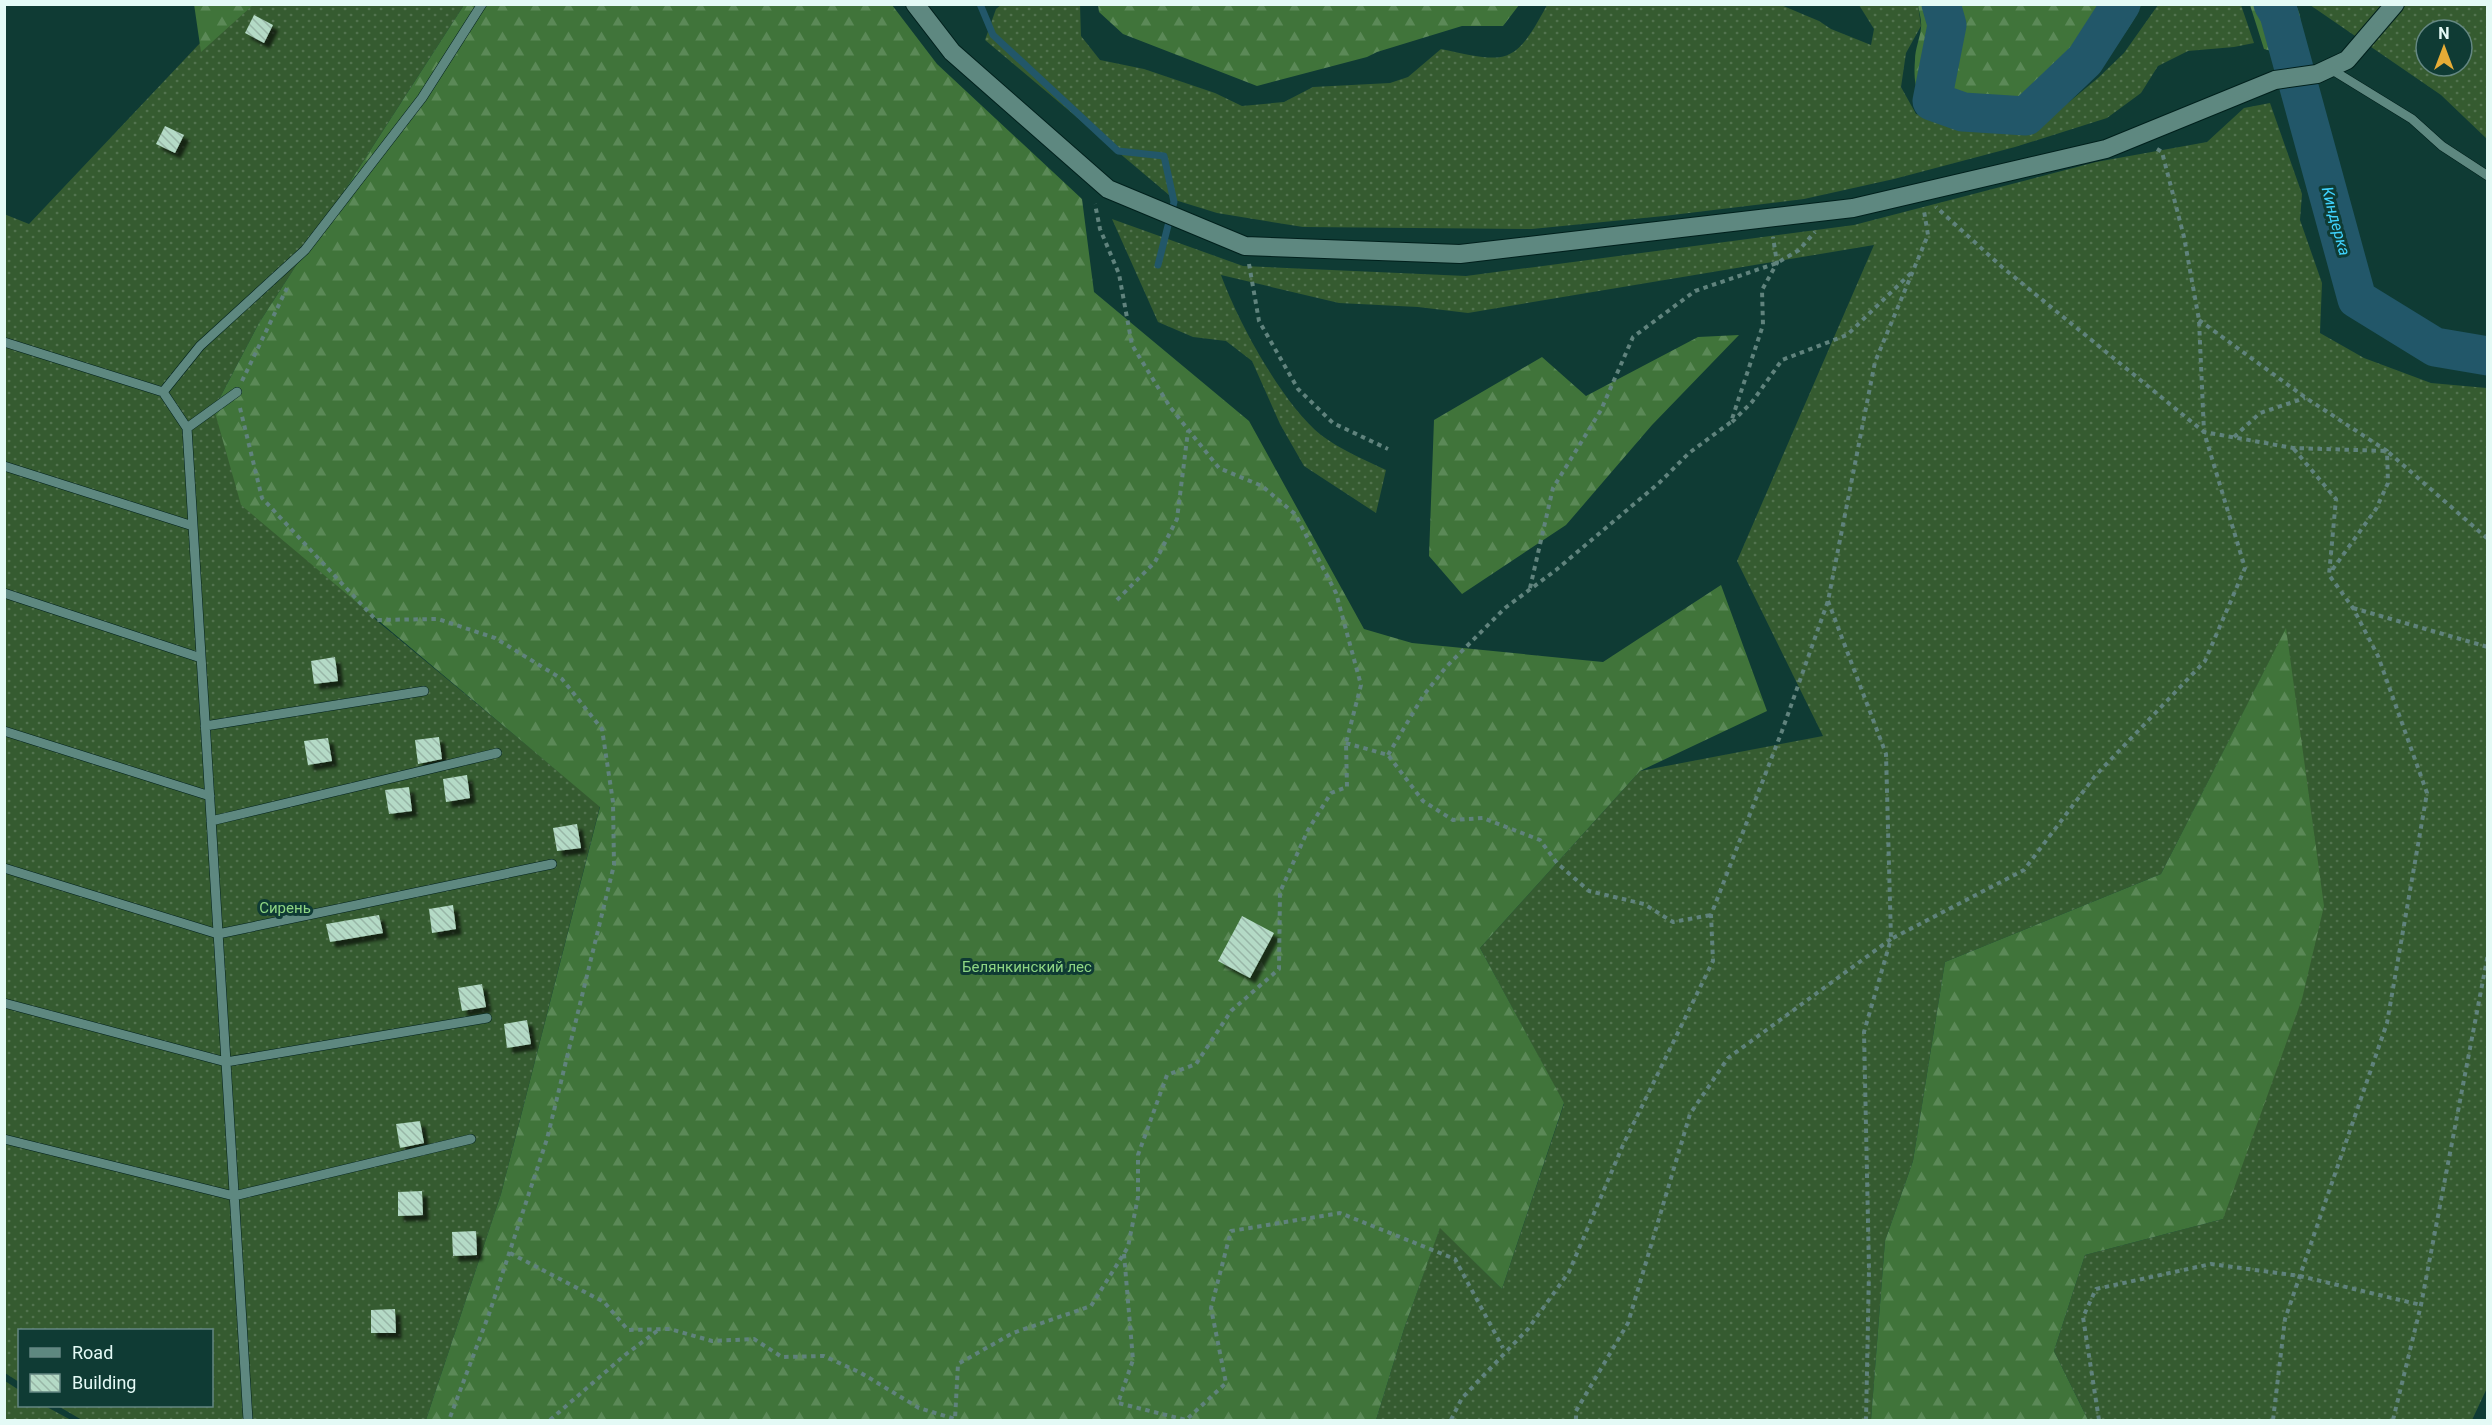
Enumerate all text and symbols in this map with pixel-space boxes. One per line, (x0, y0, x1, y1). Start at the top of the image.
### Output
north arrow (2414, 18, 2474, 78)
text: N (2438, 24, 2450, 43)
water label: Киндерка (2318, 184, 2354, 258)
park label: Сирень (259, 899, 311, 917)
park label: Белянкинский лес (962, 958, 1092, 976)
legend (18, 1329, 213, 1407)
text: Road (72, 1342, 113, 1363)
text: Building (72, 1372, 136, 1393)

